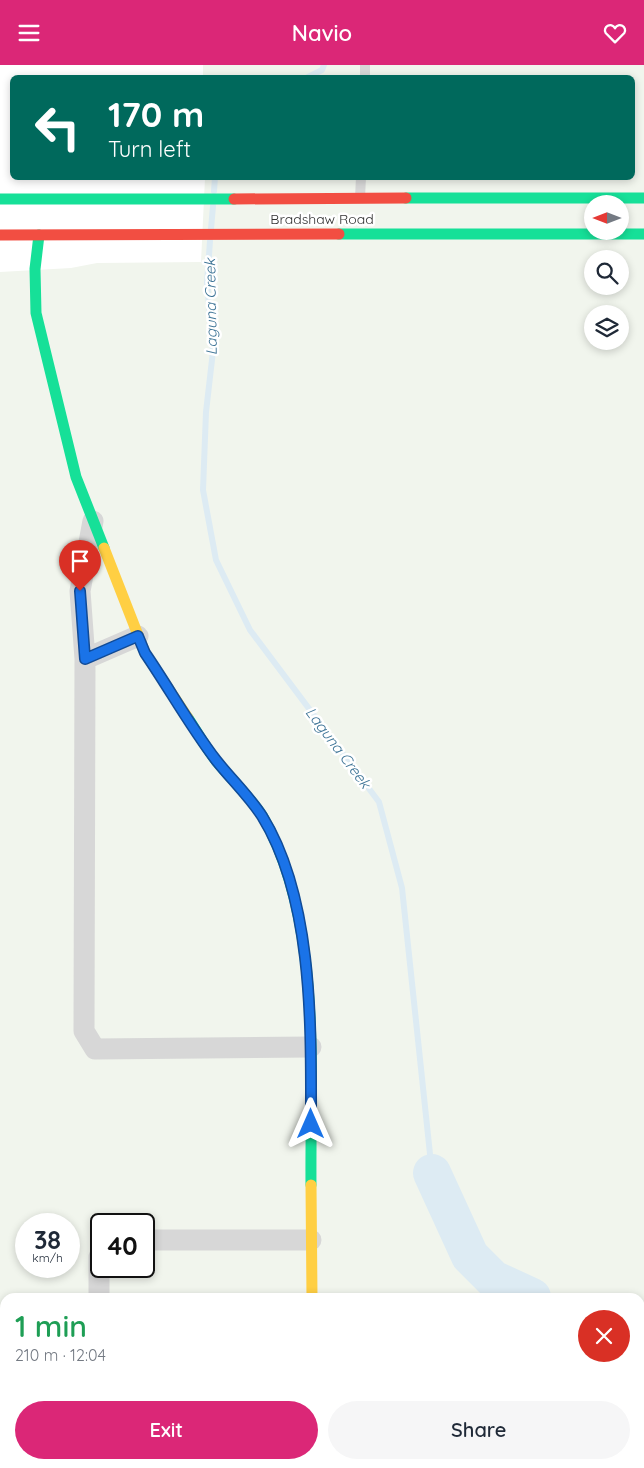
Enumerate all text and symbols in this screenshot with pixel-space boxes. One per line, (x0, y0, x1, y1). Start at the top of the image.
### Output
icon: menu (15, 19, 43, 47)
text: Navio (292, 19, 352, 47)
icon: heart (601, 19, 629, 47)
text: 170 m (108, 92, 204, 136)
icon: left (25, 95, 90, 160)
text: Turn left (108, 135, 191, 163)
north arrow (584, 195, 629, 240)
map controls (584, 195, 629, 350)
street label: Bradshaw Road (270, 210, 374, 228)
button: search (584, 250, 629, 295)
water label: Laguna Creek (200, 256, 221, 356)
button: layers (584, 305, 629, 350)
pin (59, 540, 101, 591)
icon: arrive (66, 547, 94, 575)
water label: Laguna Creek (302, 703, 376, 794)
position arrow (284, 1097, 336, 1149)
speed limit sign: 40 (90, 1213, 155, 1278)
text: 38 (34, 1224, 61, 1255)
text: km/h (32, 1250, 63, 1265)
text: 1 min (15, 1307, 87, 1345)
button: close (578, 1310, 630, 1362)
text: 210 m · 12:04 (15, 1345, 106, 1365)
button: Exit (15, 1401, 318, 1459)
button: Share (328, 1401, 630, 1459)

